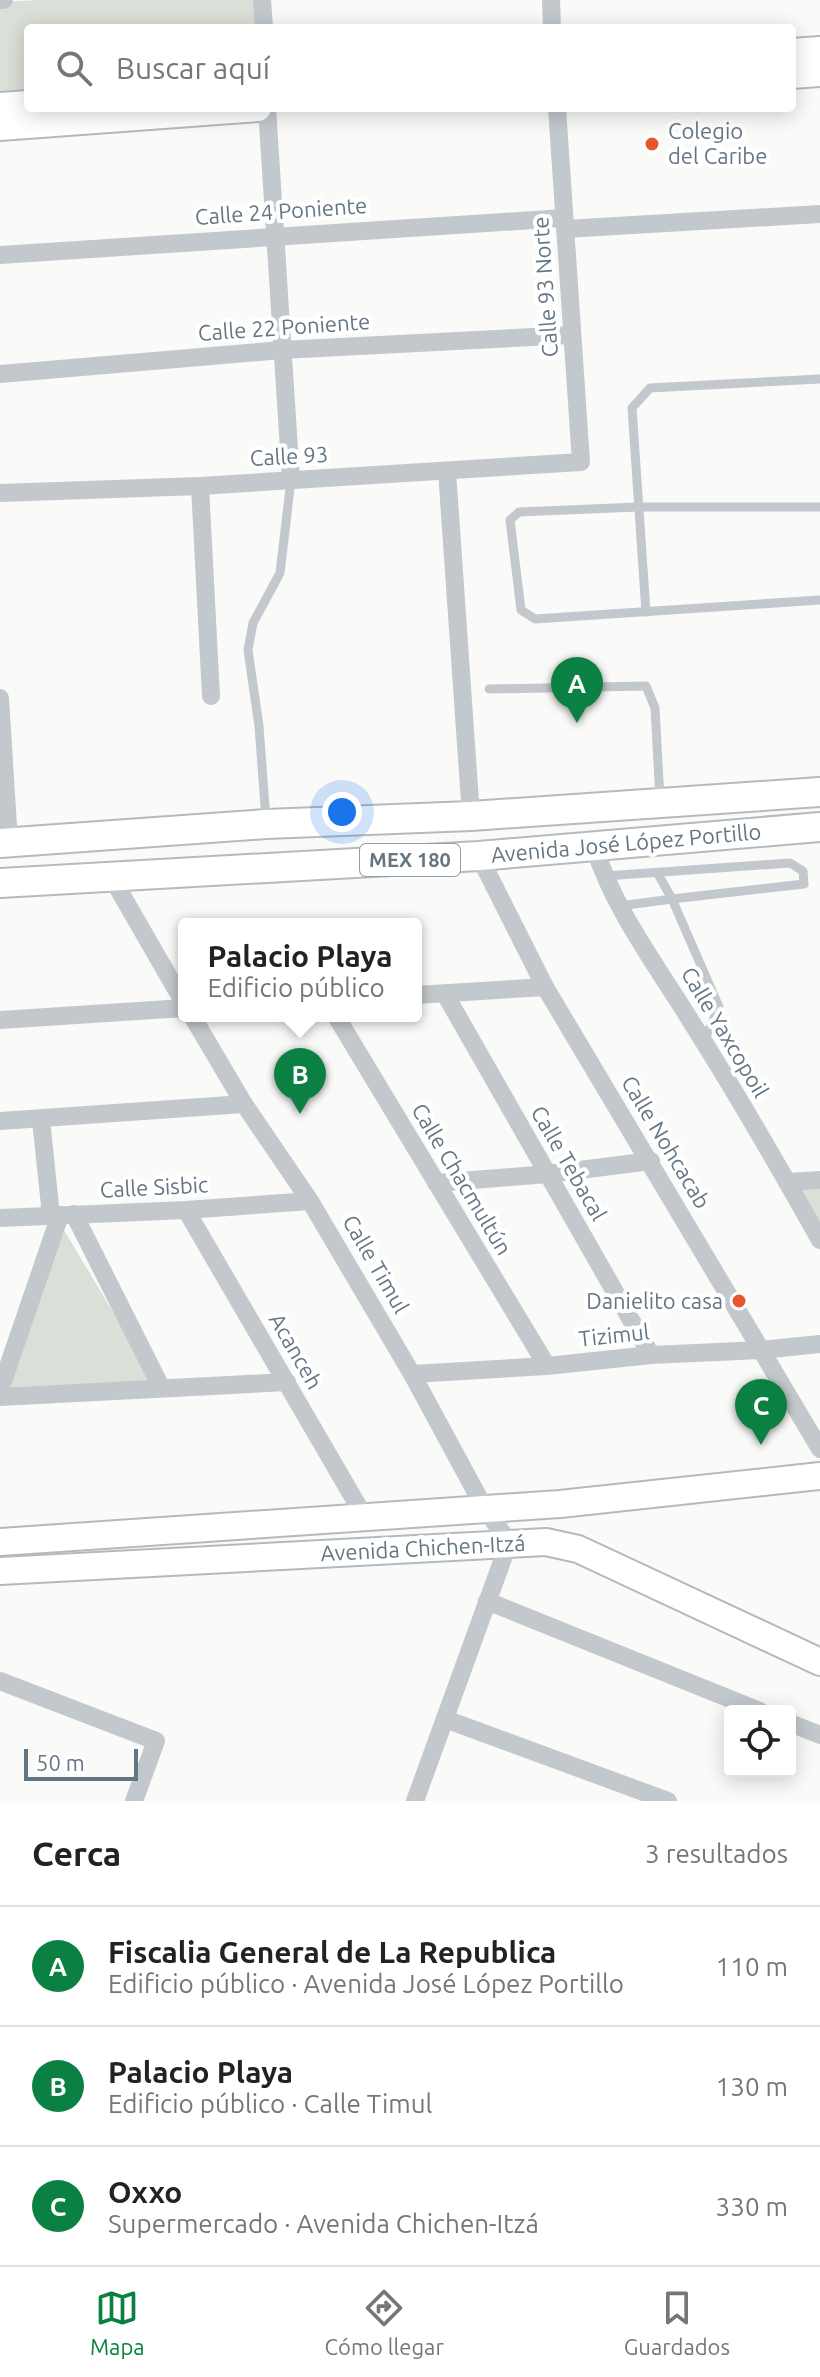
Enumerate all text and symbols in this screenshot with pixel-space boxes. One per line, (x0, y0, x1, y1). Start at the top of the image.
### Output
search box (24, 24, 796, 112)
icon: search (52, 46, 96, 90)
text: Buscar aquí (116, 51, 270, 85)
place label: Colegio del Caribe (668, 118, 767, 168)
marker: Colegio del Caribe (643, 135, 661, 153)
street label: Calle 24 Poniente (194, 192, 368, 229)
street label: Calle 93 Norte (527, 216, 562, 358)
street label: Calle 22 Poniente (197, 308, 371, 345)
street label: Calle 93 (249, 441, 329, 470)
pin: A (551, 657, 603, 723)
your location (322, 792, 362, 832)
street label: Avenida José López Portillo (490, 818, 762, 867)
road number: MEX 180 (360, 844, 460, 876)
popup (178, 918, 422, 1022)
text: Palacio Playa (207, 939, 393, 973)
street label: Calle Yaxcopoil (677, 962, 774, 1102)
text: Edificio público (207, 973, 385, 1002)
pin: B (274, 1048, 326, 1114)
street label: Calle Nohcacab (617, 1071, 716, 1213)
street label: Calle Chacmultún (407, 1099, 517, 1259)
street label: Calle Tebacal (527, 1101, 612, 1225)
street label: Calle Sisbic (99, 1171, 209, 1202)
street label: Calle Timul (338, 1210, 415, 1317)
place label: Danielito casa (586, 1288, 723, 1313)
marker: Danielito casa (730, 1292, 748, 1310)
street label: Acanceh (265, 1308, 328, 1393)
street label: Tizimul (577, 1318, 651, 1351)
pin: C (735, 1379, 787, 1445)
street label: Avenida Chichen-Itzá (320, 1530, 526, 1565)
map controls (724, 1705, 796, 1777)
button: locate (724, 1705, 796, 1777)
scale bar (24, 1745, 138, 1781)
text: 50 m (36, 1750, 85, 1775)
text: Cerca (32, 1834, 121, 1872)
text: 3 resultados (645, 1839, 788, 1868)
text: Fiscalia General de La Republica (108, 1935, 556, 1969)
text: A (49, 1952, 67, 1981)
text: 110 m (716, 1952, 788, 1981)
text: Edificio público · Avenida José López Portillo (108, 1969, 624, 1998)
text: Palacio Playa (108, 2055, 293, 2089)
text: B (49, 2072, 67, 2101)
text: 130 m (716, 2072, 788, 2101)
text: Edificio público · Calle Timul (108, 2089, 432, 2118)
text: Oxxo (108, 2175, 182, 2209)
text: C (50, 2192, 66, 2221)
text: 330 m (716, 2192, 788, 2221)
text: Supermercado · Avenida Chichen-Itzá (108, 2209, 539, 2238)
tab: Mapa (90, 2286, 145, 2359)
tab: Cómo llegar (325, 2286, 444, 2359)
tab: Guardados (624, 2286, 730, 2359)

